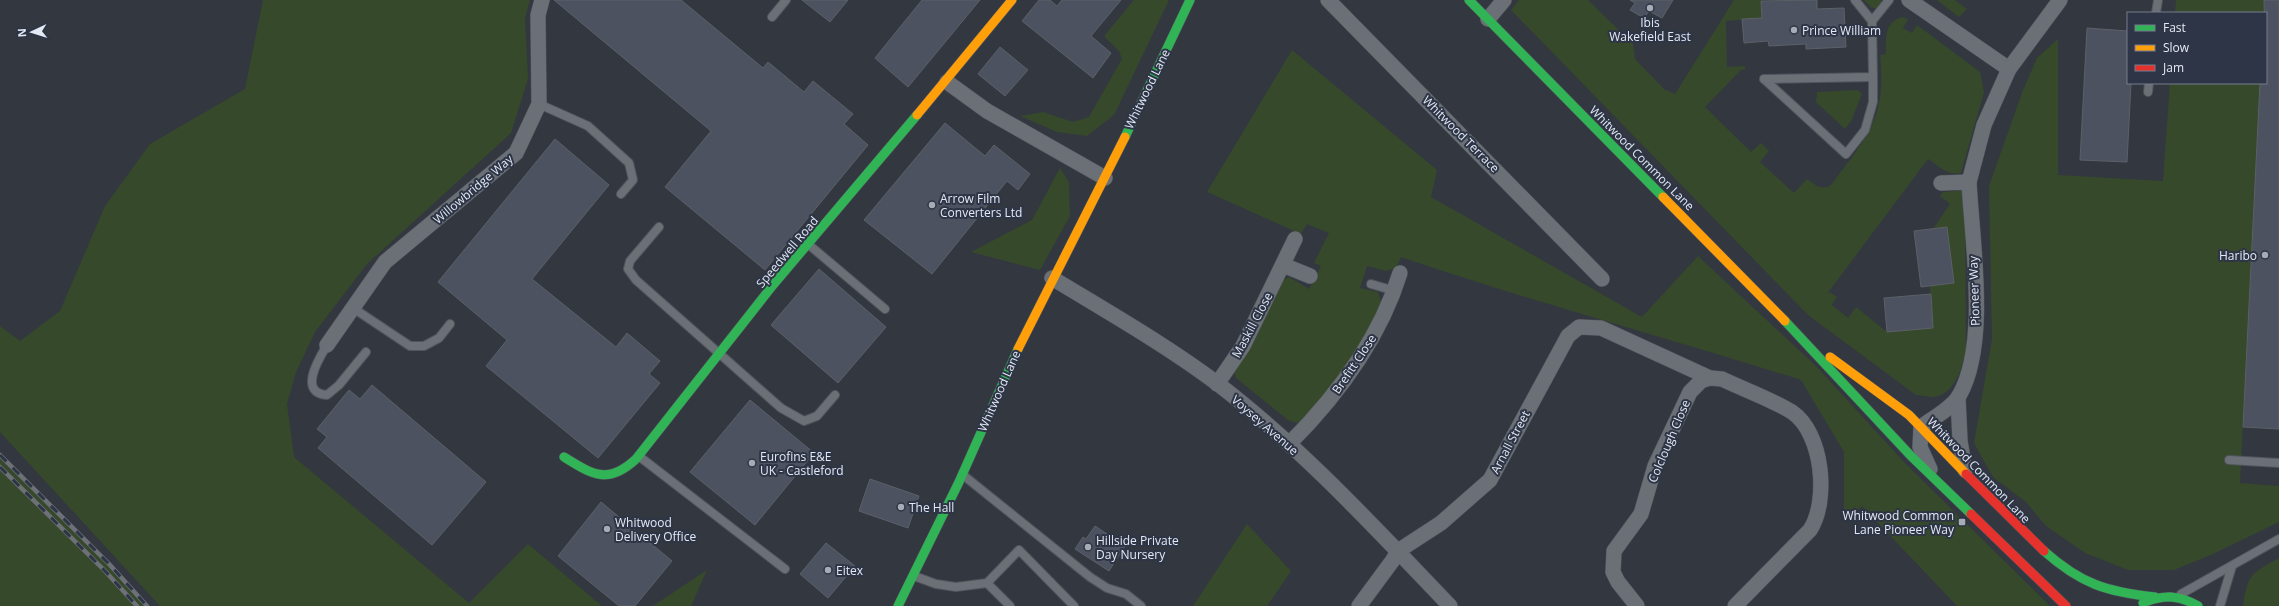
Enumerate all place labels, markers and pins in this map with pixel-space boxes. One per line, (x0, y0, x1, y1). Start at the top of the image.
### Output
marker: Ibis Wakefield East (1645, 3, 1655, 13)
place label: Ibis Wakefield East (1609, 14, 1691, 45)
place label: Prince William (1802, 22, 1881, 39)
marker: Prince William (1789, 25, 1799, 35)
place label: Arrow Film Converters Ltd (940, 190, 1022, 221)
marker: Arrow Film Converters Ltd (927, 200, 937, 210)
place label: Haribo (2219, 247, 2257, 264)
marker: Haribo (2260, 250, 2270, 260)
place label: Eurofins E&E UK - Castleford (760, 448, 844, 479)
marker: Eurofins E&E UK - Castleford (747, 458, 757, 468)
place label: The Hall (909, 499, 954, 516)
marker: The Hall (896, 502, 906, 512)
place label: Whitwood Common Lane Pioneer Way (1842, 507, 1955, 538)
place label: Whitwood Delivery Office (615, 514, 696, 545)
marker: Whitwood Common Lane Pioneer Way (1957, 517, 1967, 527)
marker: Whitwood Delivery Office (602, 524, 612, 534)
place label: Hillside Private Day Nursery (1096, 532, 1179, 563)
marker: Hillside Private Day Nursery (1083, 542, 1093, 552)
place label: Eitex (836, 562, 864, 579)
marker: Eitex (823, 565, 833, 575)

